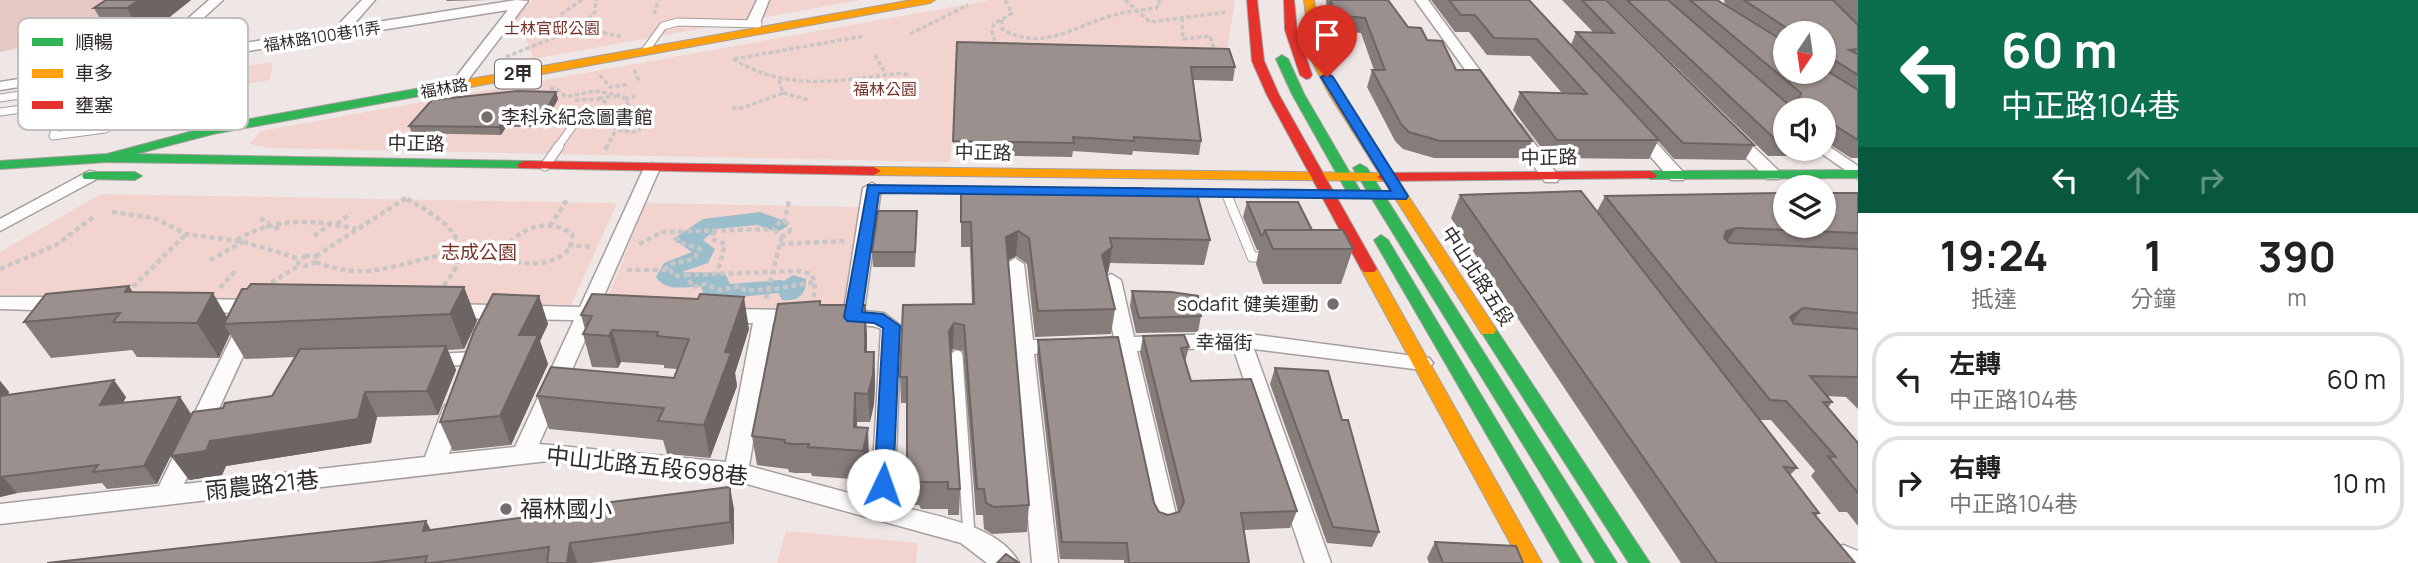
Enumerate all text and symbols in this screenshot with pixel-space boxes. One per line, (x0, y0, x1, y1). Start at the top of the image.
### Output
pin (1297, 5, 1357, 77)
street label: 福林路100巷11弄 (262, 16, 382, 56)
icon: arrive (1308, 16, 1346, 54)
text: 60 m (2001, 16, 2118, 83)
park label: 士林官邸公園 (504, 17, 600, 39)
legend (18, 18, 248, 130)
north arrow (1773, 21, 1836, 84)
map controls (1773, 21, 1836, 238)
icon: left (1886, 28, 1977, 119)
text: 順暢 (75, 29, 113, 55)
text: 車多 (75, 60, 113, 86)
road number: 2甲 (495, 60, 541, 88)
street label: 福林路 (418, 73, 470, 103)
park label: 福林公園 (853, 78, 917, 100)
text: 中正路104巷 (2001, 83, 2180, 127)
text: 壅塞 (75, 92, 113, 118)
button: sound (1773, 98, 1836, 161)
place label: 李科永紀念圖書館 (501, 104, 653, 130)
marker: 李科永紀念圖書館 (479, 109, 495, 125)
street label: 中正路 (387, 130, 445, 156)
street label: 中正路 (954, 139, 1012, 165)
street label: 中正路 (1520, 144, 1578, 170)
icon: left (2046, 161, 2084, 199)
icon: ahead (2119, 161, 2157, 199)
icon: right (2192, 161, 2230, 199)
button: layers (1773, 175, 1836, 238)
street label: 中山北路五段 (1436, 221, 1520, 331)
text: 19:24 (1940, 226, 2048, 284)
text: 1 (2144, 226, 2162, 284)
text: 390 (2258, 227, 2336, 285)
park label: 志成公園 (441, 239, 517, 265)
text: m (2287, 281, 2307, 313)
text: 抵達 (1971, 282, 2017, 314)
text: 分鐘 (2130, 282, 2176, 314)
place label: sodafit 健美運動 (1177, 291, 1319, 317)
marker: sodafit 健美運動 (1325, 296, 1341, 312)
street label: 幸福街 (1195, 329, 1253, 355)
text: 左轉 (1949, 345, 2001, 381)
icon: left (1890, 360, 1928, 398)
text: 60 m (2327, 361, 2386, 397)
text: 中正路104巷 (1949, 383, 2078, 415)
street label: 中山北路五段698巷 (545, 439, 750, 492)
position arrow (846, 448, 920, 522)
text: 右轉 (1949, 449, 2001, 485)
street label: 雨農路21巷 (203, 462, 320, 506)
icon: right (1890, 464, 1928, 502)
text: 10 m (2333, 465, 2386, 501)
text: 中正路104巷 (1949, 487, 2078, 519)
place label: 福林國小 (520, 492, 612, 524)
marker: 福林國小 (498, 501, 514, 517)

